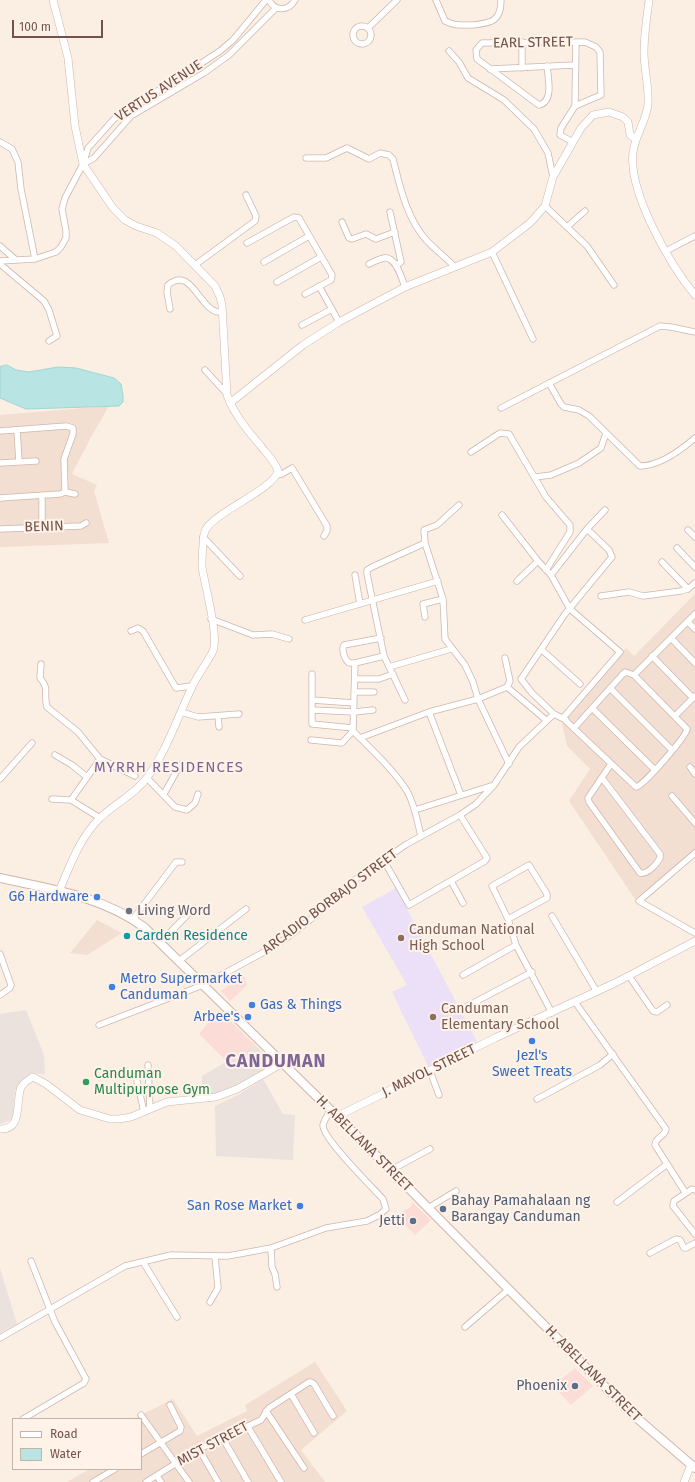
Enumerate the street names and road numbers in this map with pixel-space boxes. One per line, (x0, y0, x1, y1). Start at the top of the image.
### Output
street label: EARL STREET (493, 34, 573, 52)
street label: VERTUS AVENUE (112, 57, 206, 125)
street label: BENIN (24, 518, 64, 536)
street label: ARCADIO BORBAJO STREET (259, 846, 401, 958)
street label: J. MAYOL STREET (379, 1041, 479, 1101)
street label: H. ABELLANA STREET (312, 1092, 416, 1196)
street label: H. ABELLANA STREET (541, 1322, 645, 1426)
street label: MIST STREET (174, 1418, 252, 1470)

